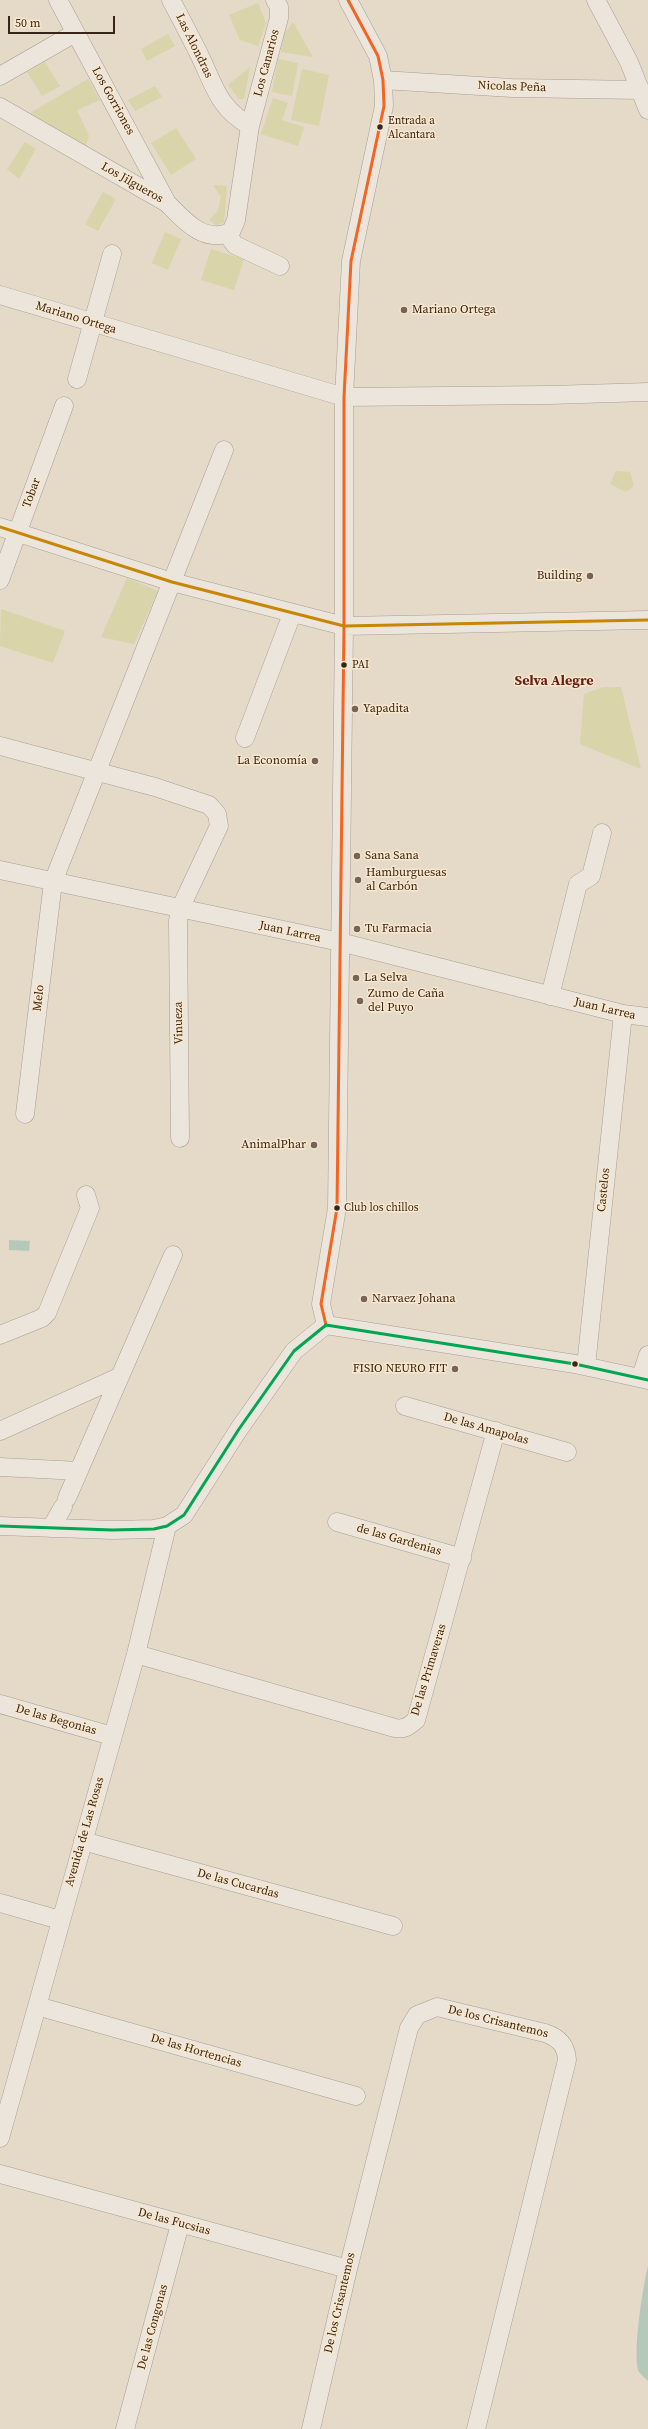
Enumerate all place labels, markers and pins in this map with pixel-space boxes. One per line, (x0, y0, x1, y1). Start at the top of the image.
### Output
place label: Entrada a Alcantara (388, 114, 435, 140)
marker: Entrada a Alcantara (375, 122, 385, 132)
place label: Mariano Ortega (412, 303, 496, 317)
marker: Mariano Ortega (399, 305, 409, 315)
place label: Building (537, 569, 582, 583)
marker: Building (585, 571, 595, 581)
place label: PAI (352, 658, 369, 672)
marker: PAI (339, 660, 349, 670)
place label: Yapadita (363, 702, 409, 716)
marker: Yapadita (350, 704, 360, 714)
place label: La Economía (237, 754, 307, 768)
marker: La Economía (310, 756, 320, 766)
place label: Sana Sana (365, 849, 419, 863)
marker: Sana Sana (352, 851, 362, 861)
place label: Hamburguesas al Carbón (366, 866, 447, 894)
marker: Hamburguesas al Carbón (353, 875, 363, 885)
place label: Tu Farmacia (365, 922, 432, 936)
marker: Tu Farmacia (352, 924, 362, 934)
place label: La Selva (364, 971, 408, 985)
marker: La Selva (351, 973, 361, 983)
place label: Zumo de Caña del Puyo (368, 987, 444, 1015)
marker: Zumo de Caña del Puyo (355, 996, 365, 1006)
place label: AnimalPhar (241, 1138, 306, 1152)
marker: AnimalPhar (309, 1140, 319, 1150)
place label: Club los chillos (344, 1201, 419, 1215)
marker: Club los chillos (332, 1203, 342, 1213)
place label: Narvaez Johana (372, 1292, 456, 1306)
marker: Narvaez Johana (359, 1294, 369, 1304)
unlabelled marker (570, 1359, 580, 1369)
place label: FISIO NEURO FIT (353, 1362, 447, 1376)
marker: FISIO NEURO FIT (450, 1364, 460, 1374)

